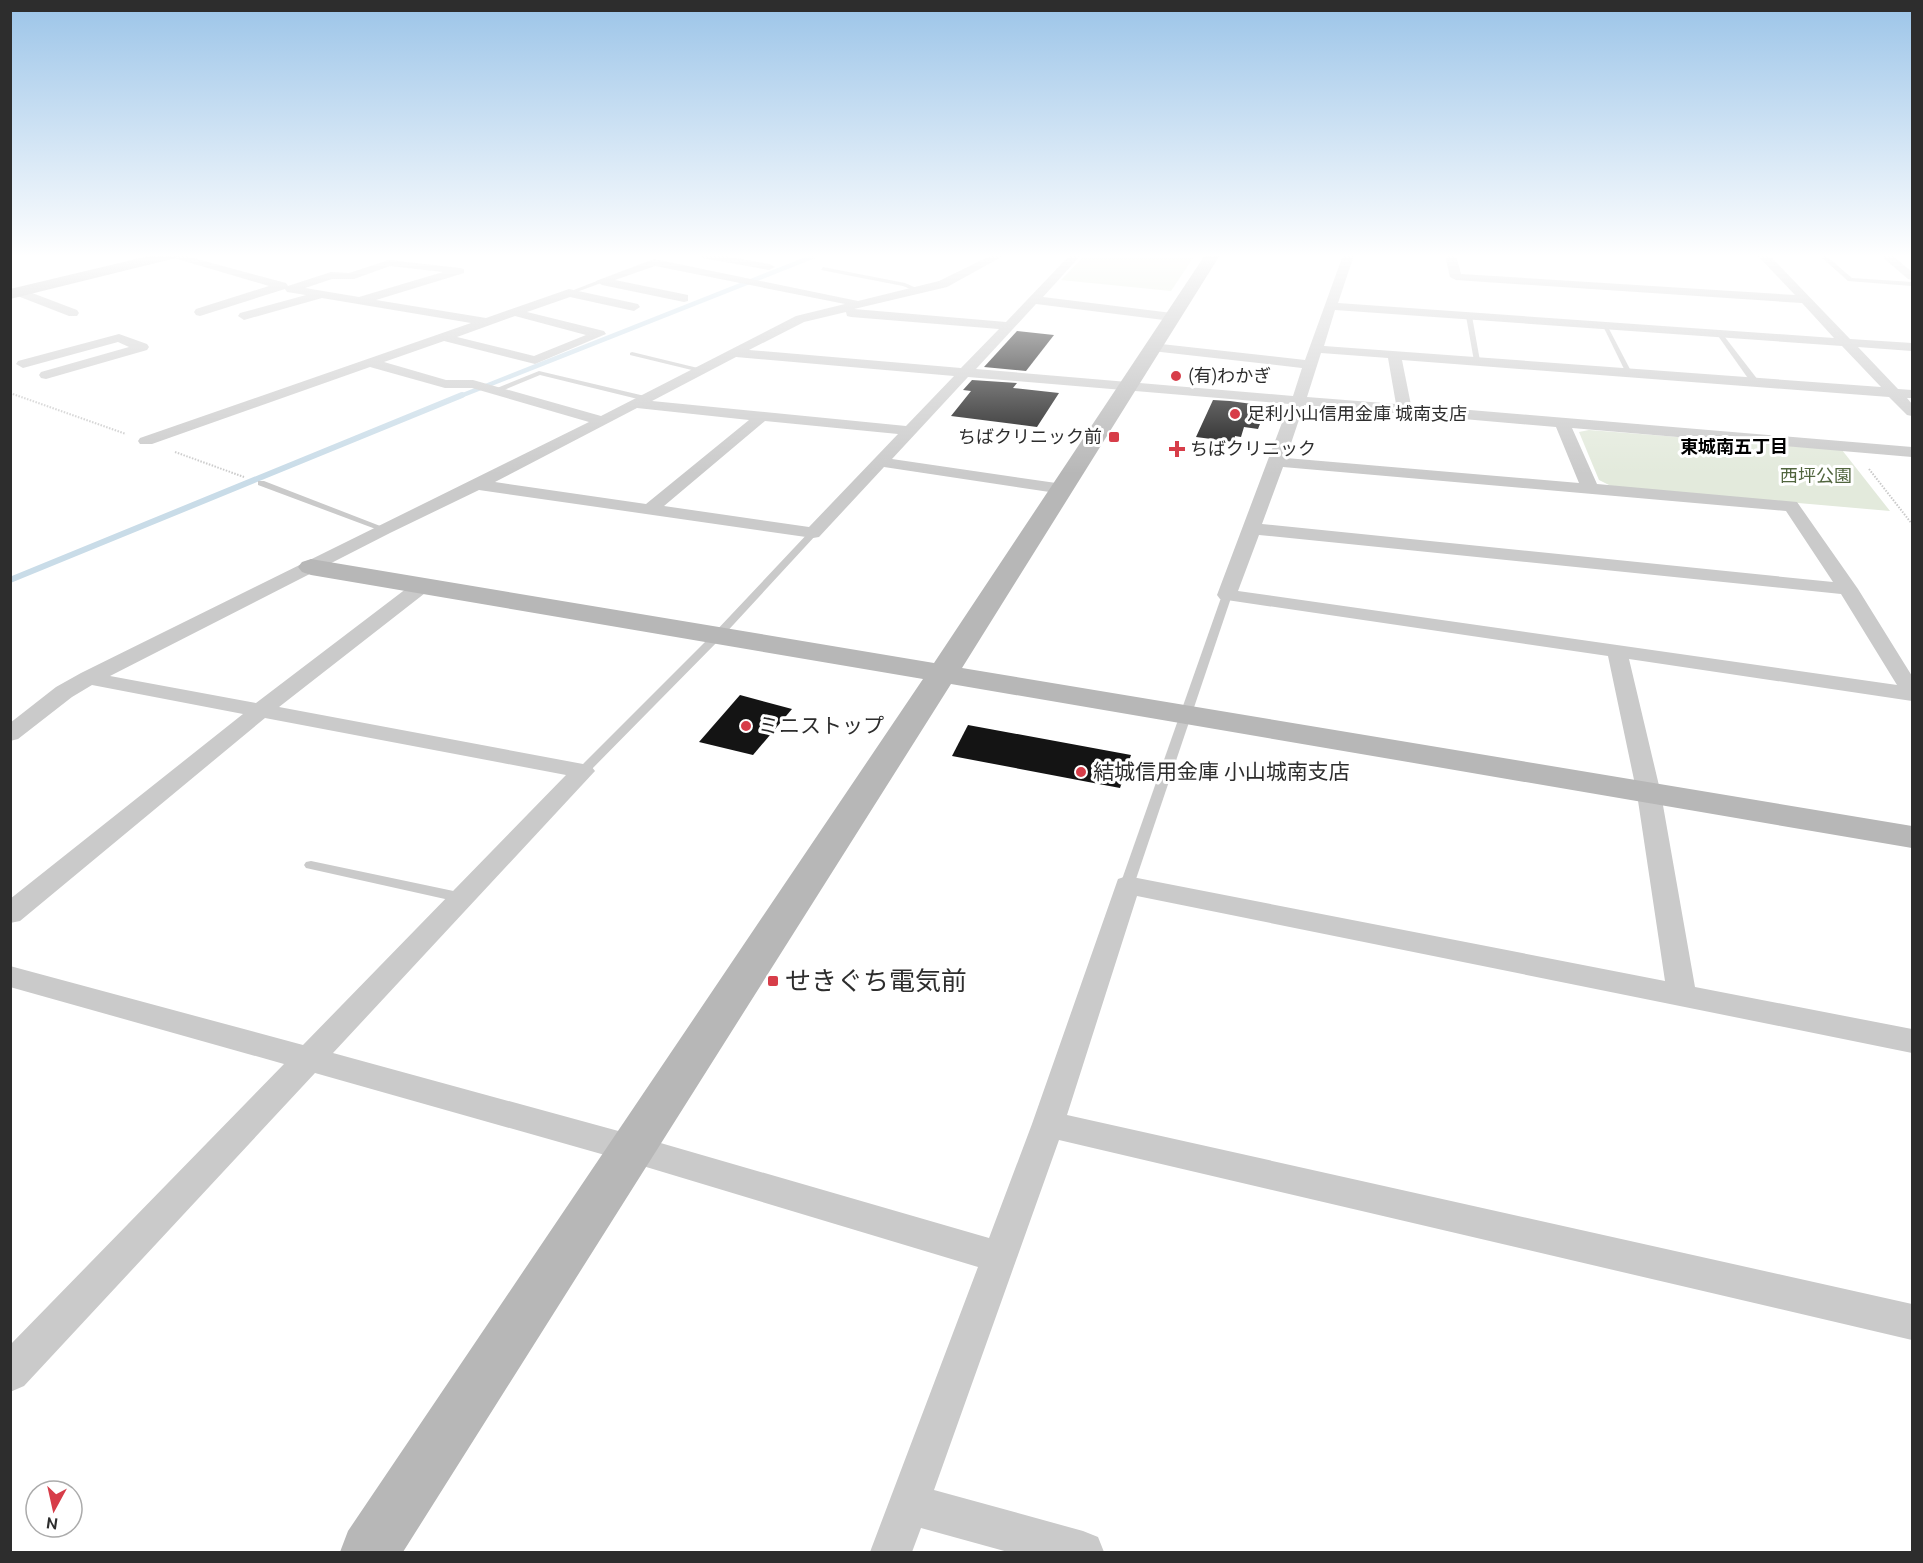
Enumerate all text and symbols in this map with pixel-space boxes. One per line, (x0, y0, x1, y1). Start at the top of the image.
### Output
place label: (有)わかぎ (1188, 365, 1271, 386)
marker: (有)わかぎ (1169, 369, 1183, 383)
place label: 足利小山信用金庫 城南支店 (1247, 403, 1467, 423)
marker: 足利小山信用金庫 城南支店 (1228, 407, 1242, 421)
place label: ちばクリニック前 (958, 426, 1102, 446)
marker: ちばクリニック前 (1107, 430, 1121, 444)
district label: 東城南五丁目 (1680, 436, 1788, 456)
place label: ちばクリニック (1190, 438, 1316, 458)
marker: ちばクリニック (1168, 440, 1186, 458)
park label: 西坪公園 (1780, 465, 1852, 485)
place label: ミニストップ (758, 713, 884, 737)
marker: ミニストップ (739, 719, 753, 733)
place label: 結城信用金庫 小山城南支店 (1093, 759, 1350, 783)
marker: 結城信用金庫 小山城南支店 (1074, 765, 1088, 779)
place label: せきぐち電気前 (785, 966, 967, 995)
marker: せきぐち電気前 (766, 974, 780, 988)
north arrow (24, 1479, 84, 1539)
text: N (45, 1514, 59, 1534)

